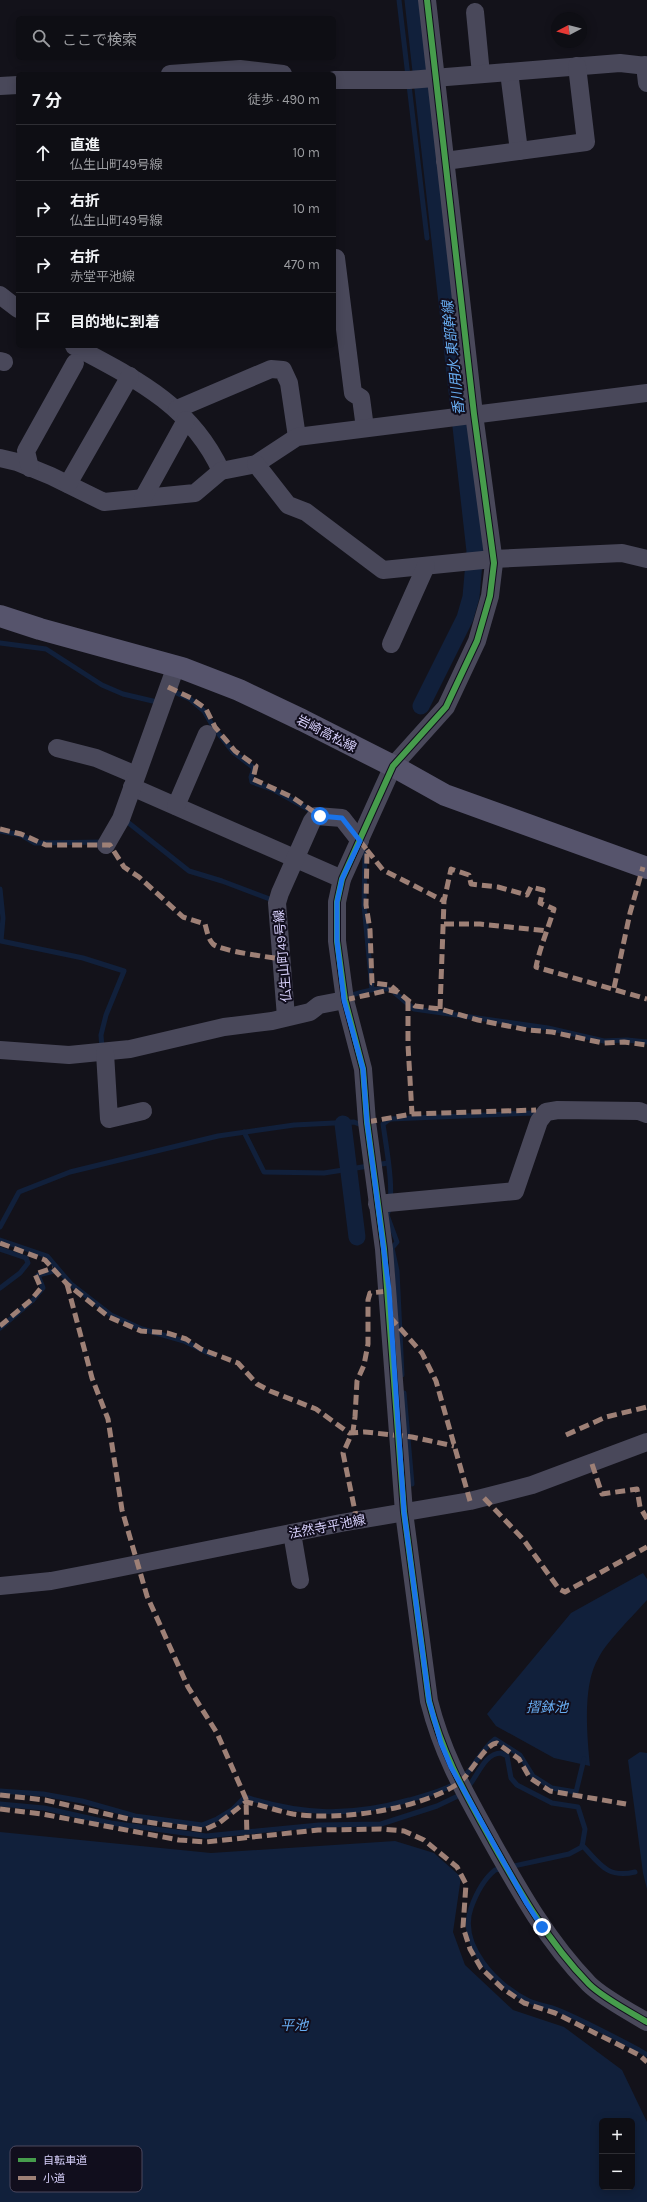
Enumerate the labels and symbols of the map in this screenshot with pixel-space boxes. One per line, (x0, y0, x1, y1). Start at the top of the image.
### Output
north arrow (551, 12, 587, 48)
water label: 香川用水 東部幹線 (439, 298, 468, 416)
street label: 岩崎高松線 (294, 712, 359, 755)
route start (311, 807, 329, 825)
street label: 仏生山町49号線 (271, 909, 294, 1003)
street label: 法然寺平池線 (287, 1512, 367, 1541)
water label: 摺鉢池 (526, 1699, 570, 1716)
route end (533, 1918, 551, 1936)
water label: 平池 (280, 2017, 310, 2034)
legend (10, 2146, 142, 2192)
text: 自転車道 (43, 2154, 87, 2167)
text: 小道 (43, 2172, 65, 2185)

